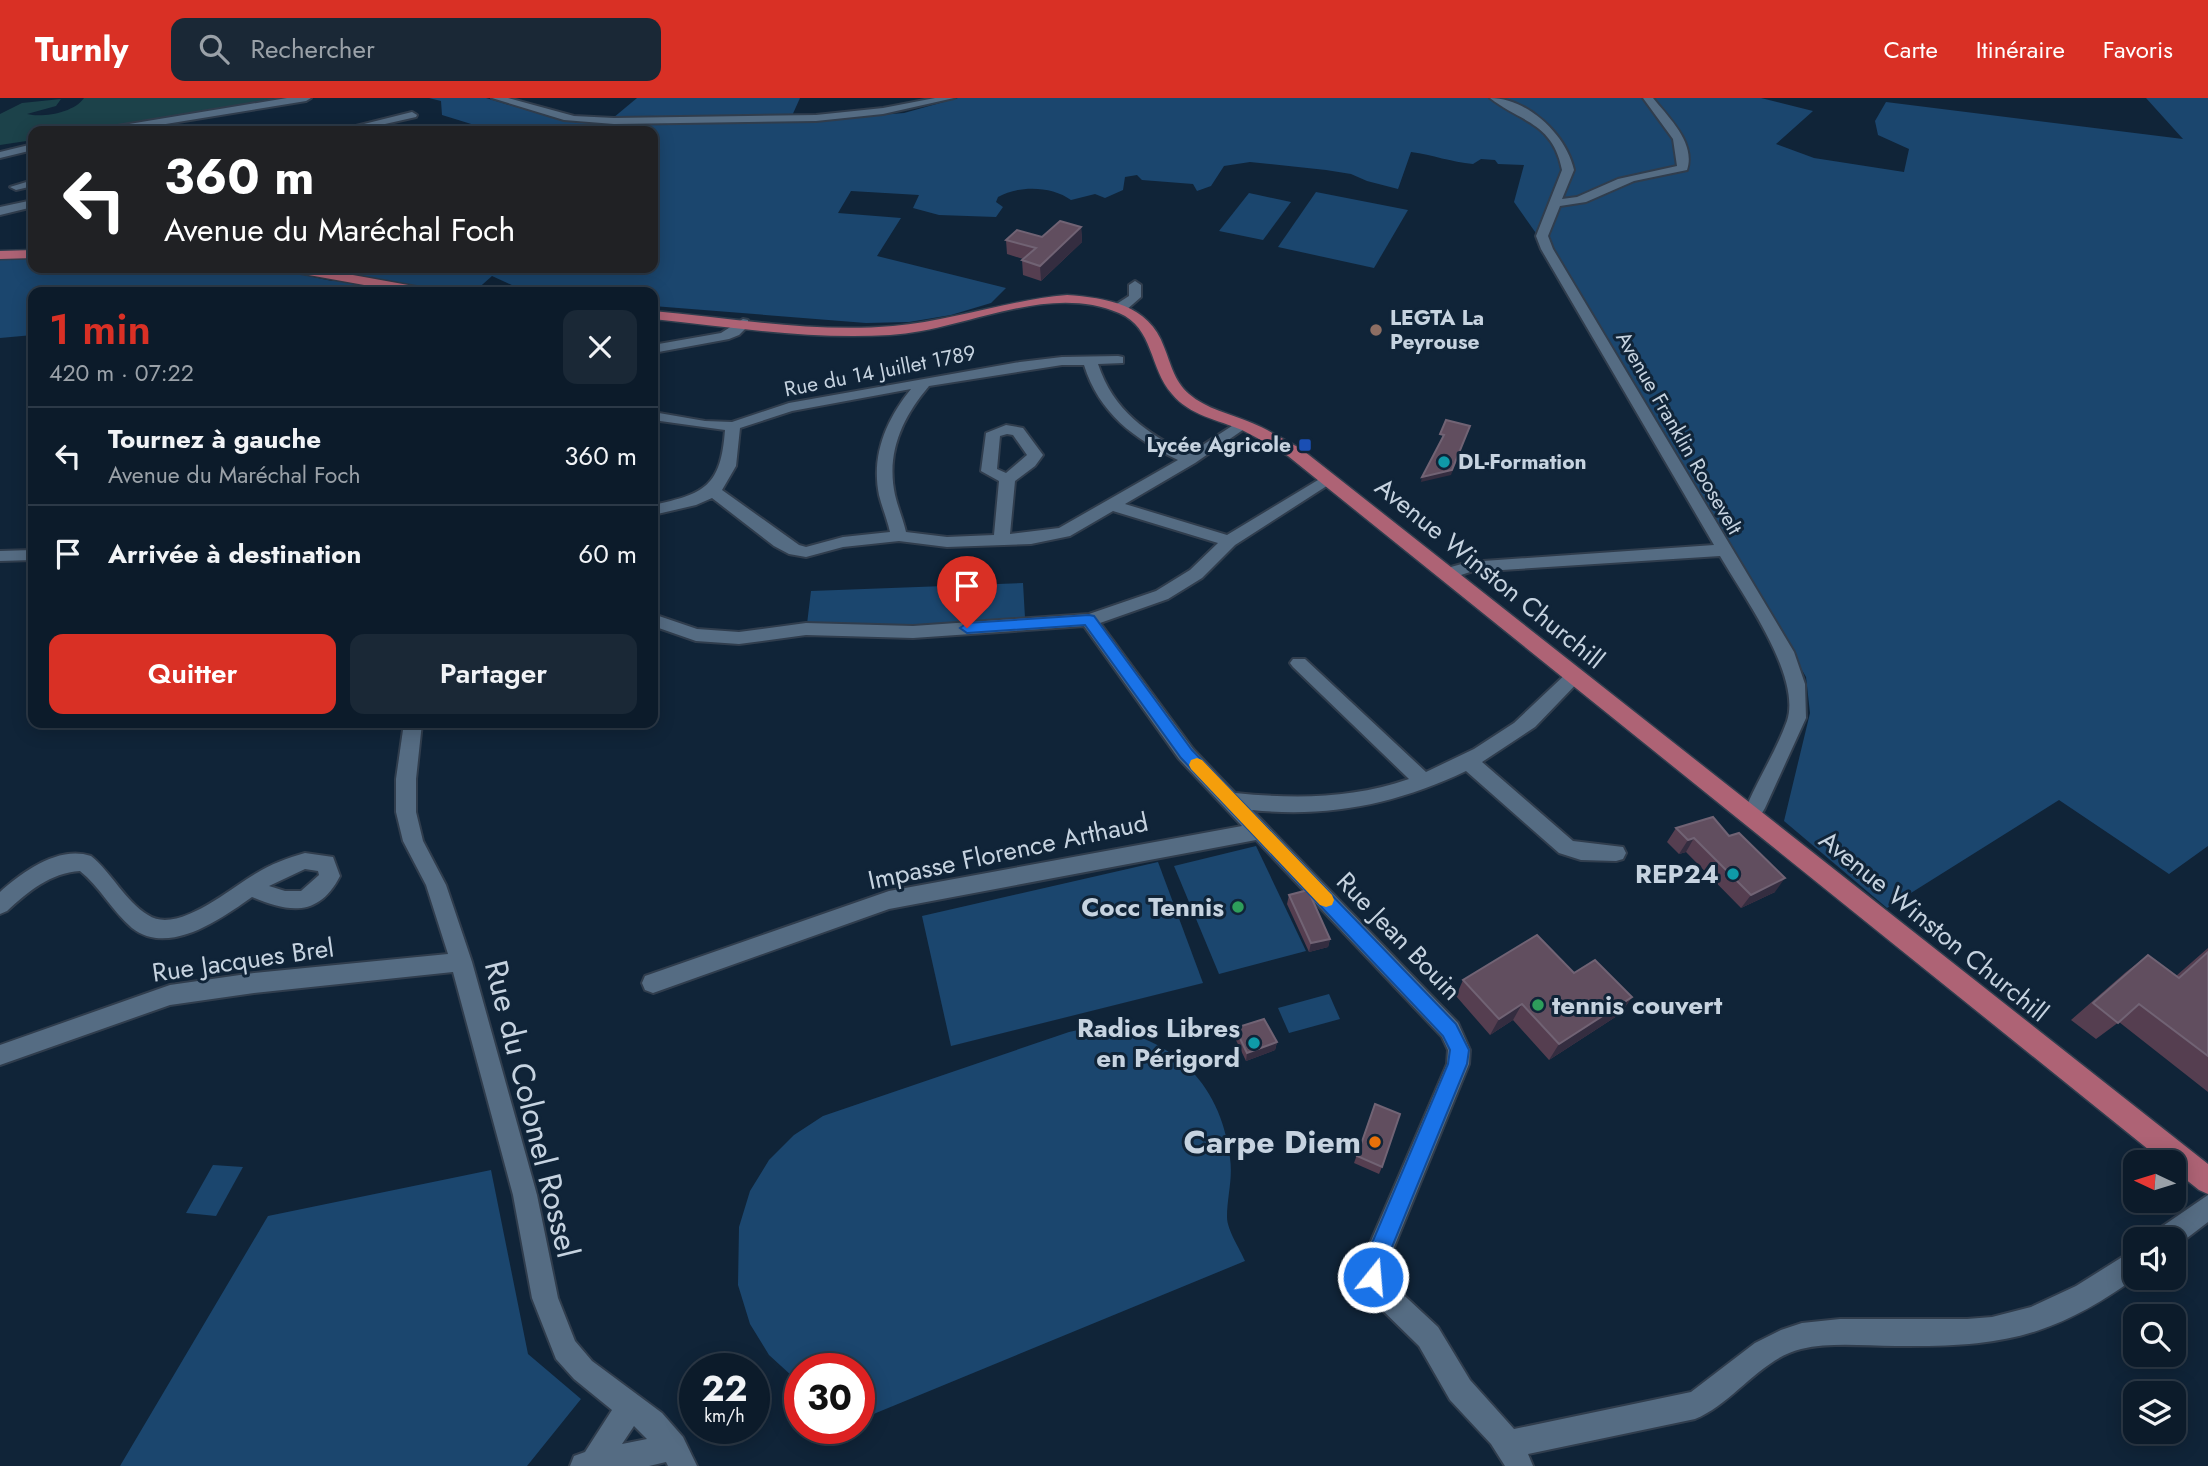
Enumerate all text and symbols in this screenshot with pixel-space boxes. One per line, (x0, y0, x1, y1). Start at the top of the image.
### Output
search box (171, 18, 661, 81)
text: Turnly (35, 26, 129, 73)
icon: search (195, 30, 233, 68)
text: Rechercher (251, 30, 375, 68)
text: Carte (1883, 32, 1938, 67)
text: Itinéraire (1976, 32, 2065, 67)
text: Favoris (2103, 32, 2173, 67)
text: 360 m (164, 142, 315, 212)
icon: left (49, 154, 140, 245)
text: Avenue du Maréchal Foch (164, 207, 515, 253)
text: 1 min (49, 299, 151, 360)
place label: LEGTA La Peyrouse (1390, 303, 1484, 357)
button: close (563, 310, 637, 384)
marker: LEGTA La Peyrouse (1368, 322, 1384, 338)
street label: Avenue Franklin Roosevelt (1608, 326, 1750, 540)
street label: Rue du 14 Juillet 1789 (782, 338, 978, 404)
text: 420 m · 07:22 (49, 356, 194, 390)
text: Tournez à gauche (108, 420, 321, 458)
place label: Lycée Agricole (1146, 430, 1291, 460)
icon: left (49, 437, 87, 475)
text: 360 m (564, 437, 637, 475)
marker: Lycée Agricole (1297, 437, 1313, 453)
place label: DL-Formation (1458, 447, 1587, 477)
marker: DL-Formation (1436, 454, 1452, 470)
text: Avenue du Maréchal Foch (108, 458, 360, 492)
street label: Avenue Winston Churchill (1367, 468, 1613, 678)
icon: arrive (49, 535, 87, 573)
text: Arrivée à destination (108, 535, 361, 573)
text: 60 m (578, 535, 637, 573)
pin (937, 556, 997, 628)
icon: arrive (948, 567, 986, 605)
button: Quitter (49, 634, 336, 714)
button: Partager (350, 634, 637, 714)
street label: Impasse Florence Arthaud (864, 803, 1152, 899)
street label: Avenue Winston Churchill (1811, 821, 2057, 1031)
place label: REP24 (1635, 855, 1719, 893)
street label: Rue Jean Bouin (1328, 863, 1470, 1009)
marker: REP24 (1725, 866, 1741, 882)
place label: Cocc Tennis (1081, 888, 1224, 926)
marker: Cocc Tennis (1230, 899, 1246, 915)
street label: Rue Jacques Brel (150, 928, 336, 992)
street label: Rue du Colonel Rossel (473, 955, 591, 1263)
place label: tennis couvert (1552, 986, 1723, 1024)
marker: tennis couvert (1530, 997, 1546, 1013)
place label: Radios Libres en Périgord (1077, 1009, 1240, 1077)
marker: Radios Libres en Périgord (1246, 1035, 1262, 1051)
place label: Carpe Diem (1184, 1119, 1361, 1165)
marker: Carpe Diem (1367, 1134, 1383, 1150)
north arrow (2123, 1150, 2186, 1213)
map controls (2123, 1150, 2186, 1444)
button: sound (2123, 1227, 2186, 1290)
position arrow (1336, 1240, 1410, 1314)
button: search (2123, 1304, 2186, 1367)
speed limit sign: 30 (784, 1353, 875, 1444)
text: 22 (702, 1364, 747, 1414)
button: layers (2123, 1381, 2186, 1444)
text: km/h (704, 1403, 745, 1429)

